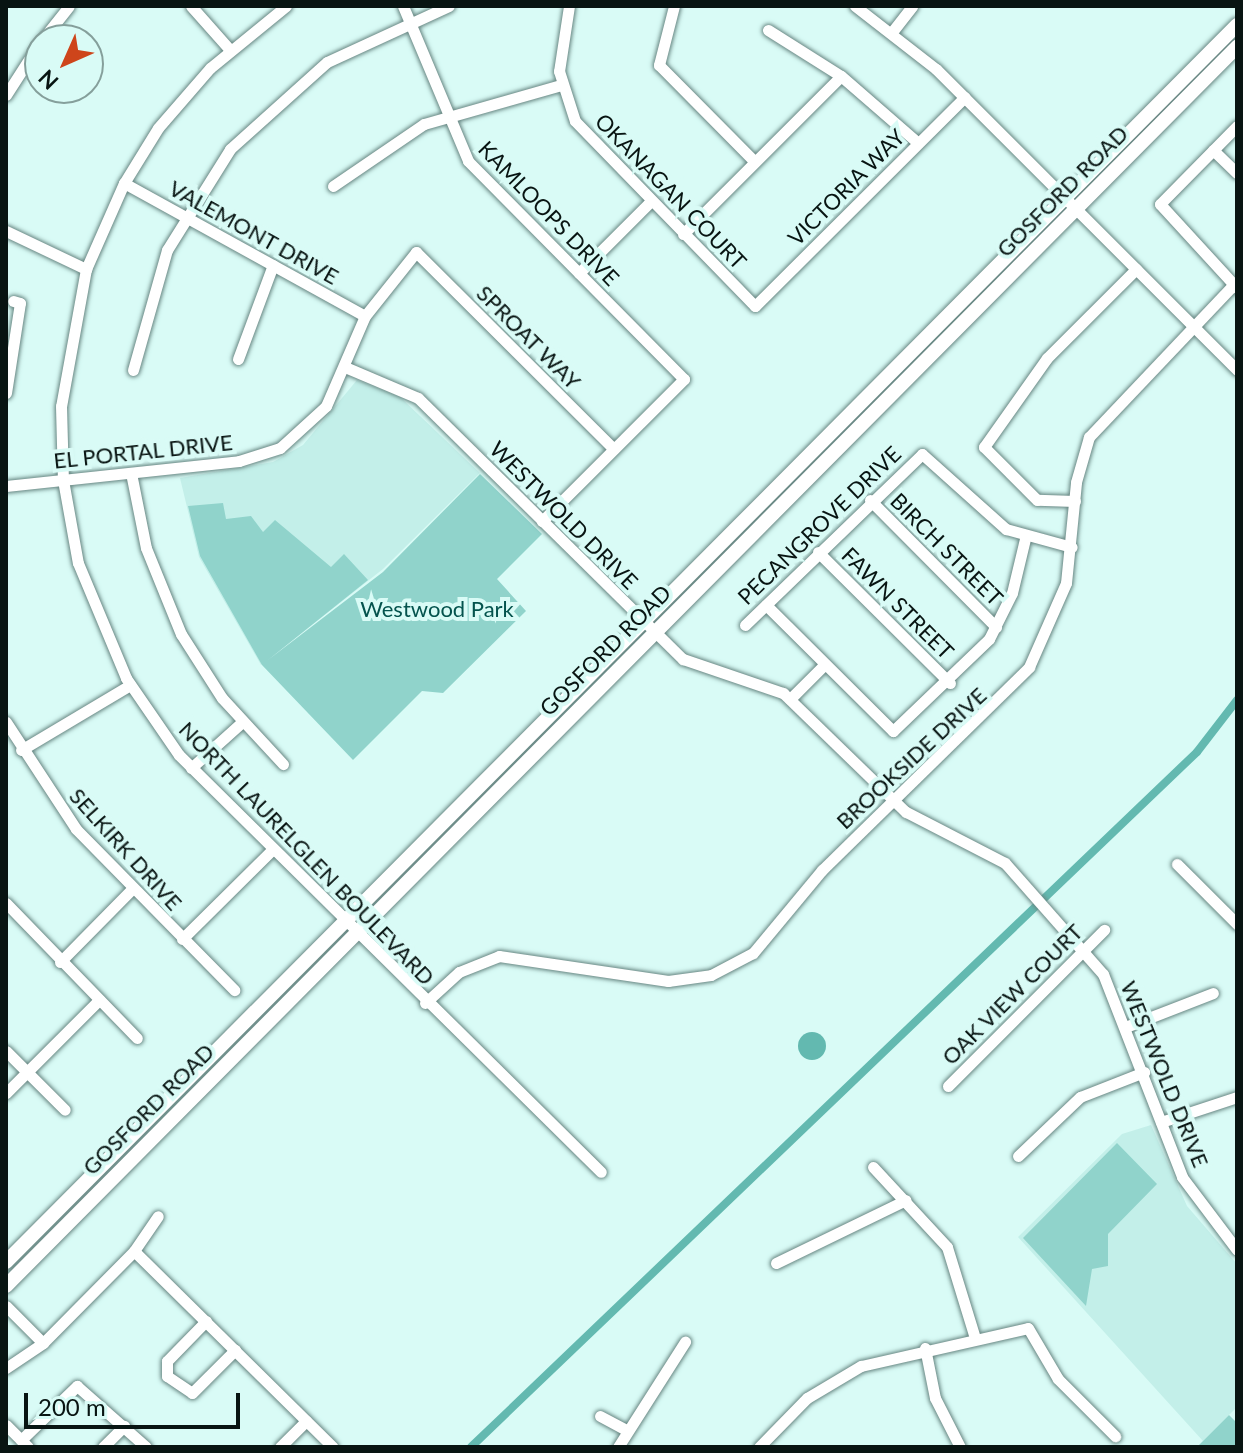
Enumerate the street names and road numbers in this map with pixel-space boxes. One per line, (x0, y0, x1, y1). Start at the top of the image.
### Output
street label: OKANAGAN COURT (590, 108, 752, 274)
street label: GOSFORD ROAD (991, 120, 1133, 262)
street label: VICTORIA WAY (782, 123, 910, 251)
street label: KAMLOOPS DRIVE (473, 135, 625, 291)
street label: VALEMONT DRIVE (164, 174, 344, 290)
street label: SPROAT WAY (471, 279, 587, 395)
street label: EL PORTAL DRIVE (51, 428, 235, 474)
street label: WESTWOLD DRIVE (484, 435, 644, 595)
street label: PECANGROVE DRIVE (732, 440, 906, 610)
street label: BIRCH STREET (885, 487, 1009, 611)
street label: FAWN STREET (837, 542, 959, 664)
street label: GOSFORD ROAD (534, 579, 676, 721)
street label: BROOKSIDE DRIVE (831, 682, 991, 834)
street label: NORTH LAURELGLEN BOULEVARD (174, 716, 440, 990)
street label: SELKIRK DRIVE (64, 783, 188, 915)
street label: OAK VIEW COURT (936, 918, 1088, 1070)
street label: WESTWOLD DRIVE (1116, 977, 1214, 1171)
street label: GOSFORD ROAD (77, 1038, 219, 1180)

